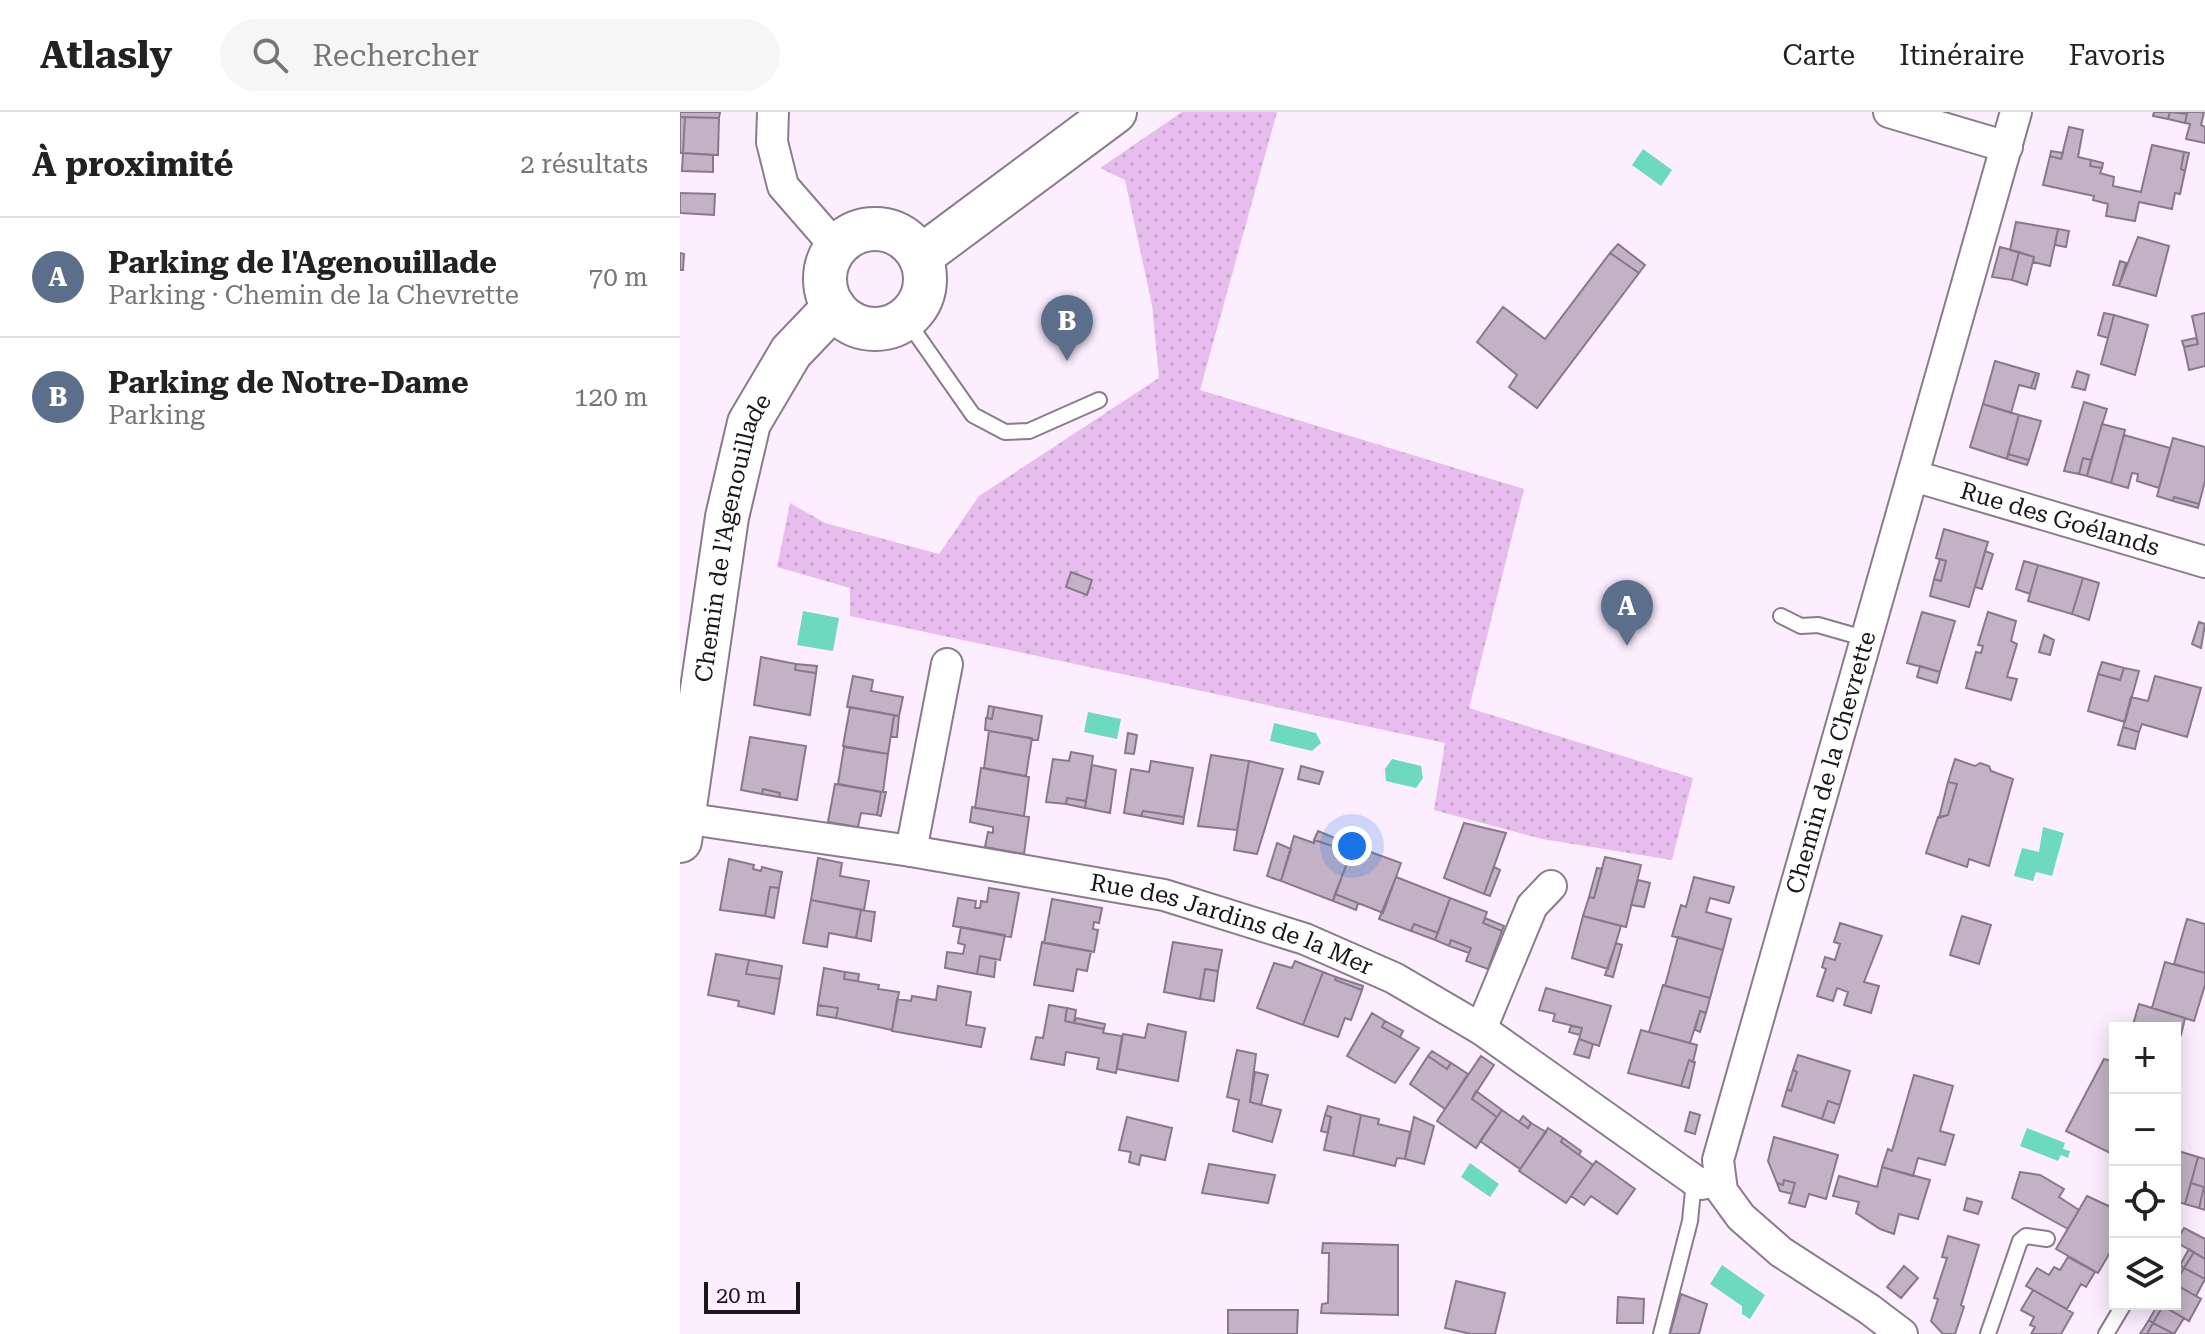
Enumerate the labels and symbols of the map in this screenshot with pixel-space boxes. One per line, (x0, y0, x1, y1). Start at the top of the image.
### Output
pin: B (1041, 295, 1093, 361)
street label: Chemin de l'Agenouillade (689, 389, 777, 684)
street label: Rue des Goélands (1957, 476, 2163, 562)
pin: A (1601, 580, 1653, 646)
street label: Chemin de la Chevrette (1780, 628, 1882, 897)
your location (1332, 826, 1372, 866)
street label: Rue des Jardins de la Mer (1088, 868, 1377, 981)
scale bar (704, 1278, 800, 1314)

